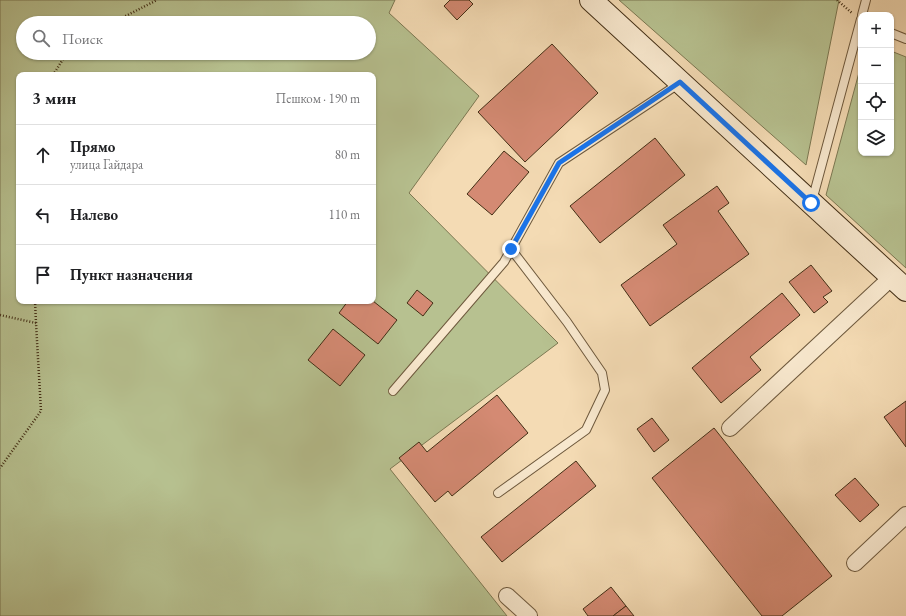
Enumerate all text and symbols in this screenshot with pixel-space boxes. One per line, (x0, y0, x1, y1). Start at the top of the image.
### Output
map controls (858, 12, 894, 156)
button: + (858, 12, 894, 48)
search box (16, 16, 376, 60)
icon: search (30, 27, 52, 49)
text: Поиск (62, 29, 103, 48)
button: − (858, 48, 894, 84)
button: locate (858, 84, 894, 120)
text: 3 мин (32, 87, 76, 109)
text: Пешком · 190 m (276, 90, 360, 107)
button: layers (858, 120, 894, 156)
text: Прямо (70, 137, 115, 156)
icon: ahead (32, 144, 54, 166)
text: 80 m (335, 146, 360, 163)
text: улица Гайдара (70, 156, 143, 173)
route start (802, 194, 820, 212)
icon: left (32, 204, 54, 226)
text: Налево (70, 205, 118, 224)
text: 110 m (329, 206, 360, 223)
route end (502, 240, 520, 258)
icon: arrive (32, 264, 54, 286)
text: Пункт назначения (70, 265, 193, 284)

